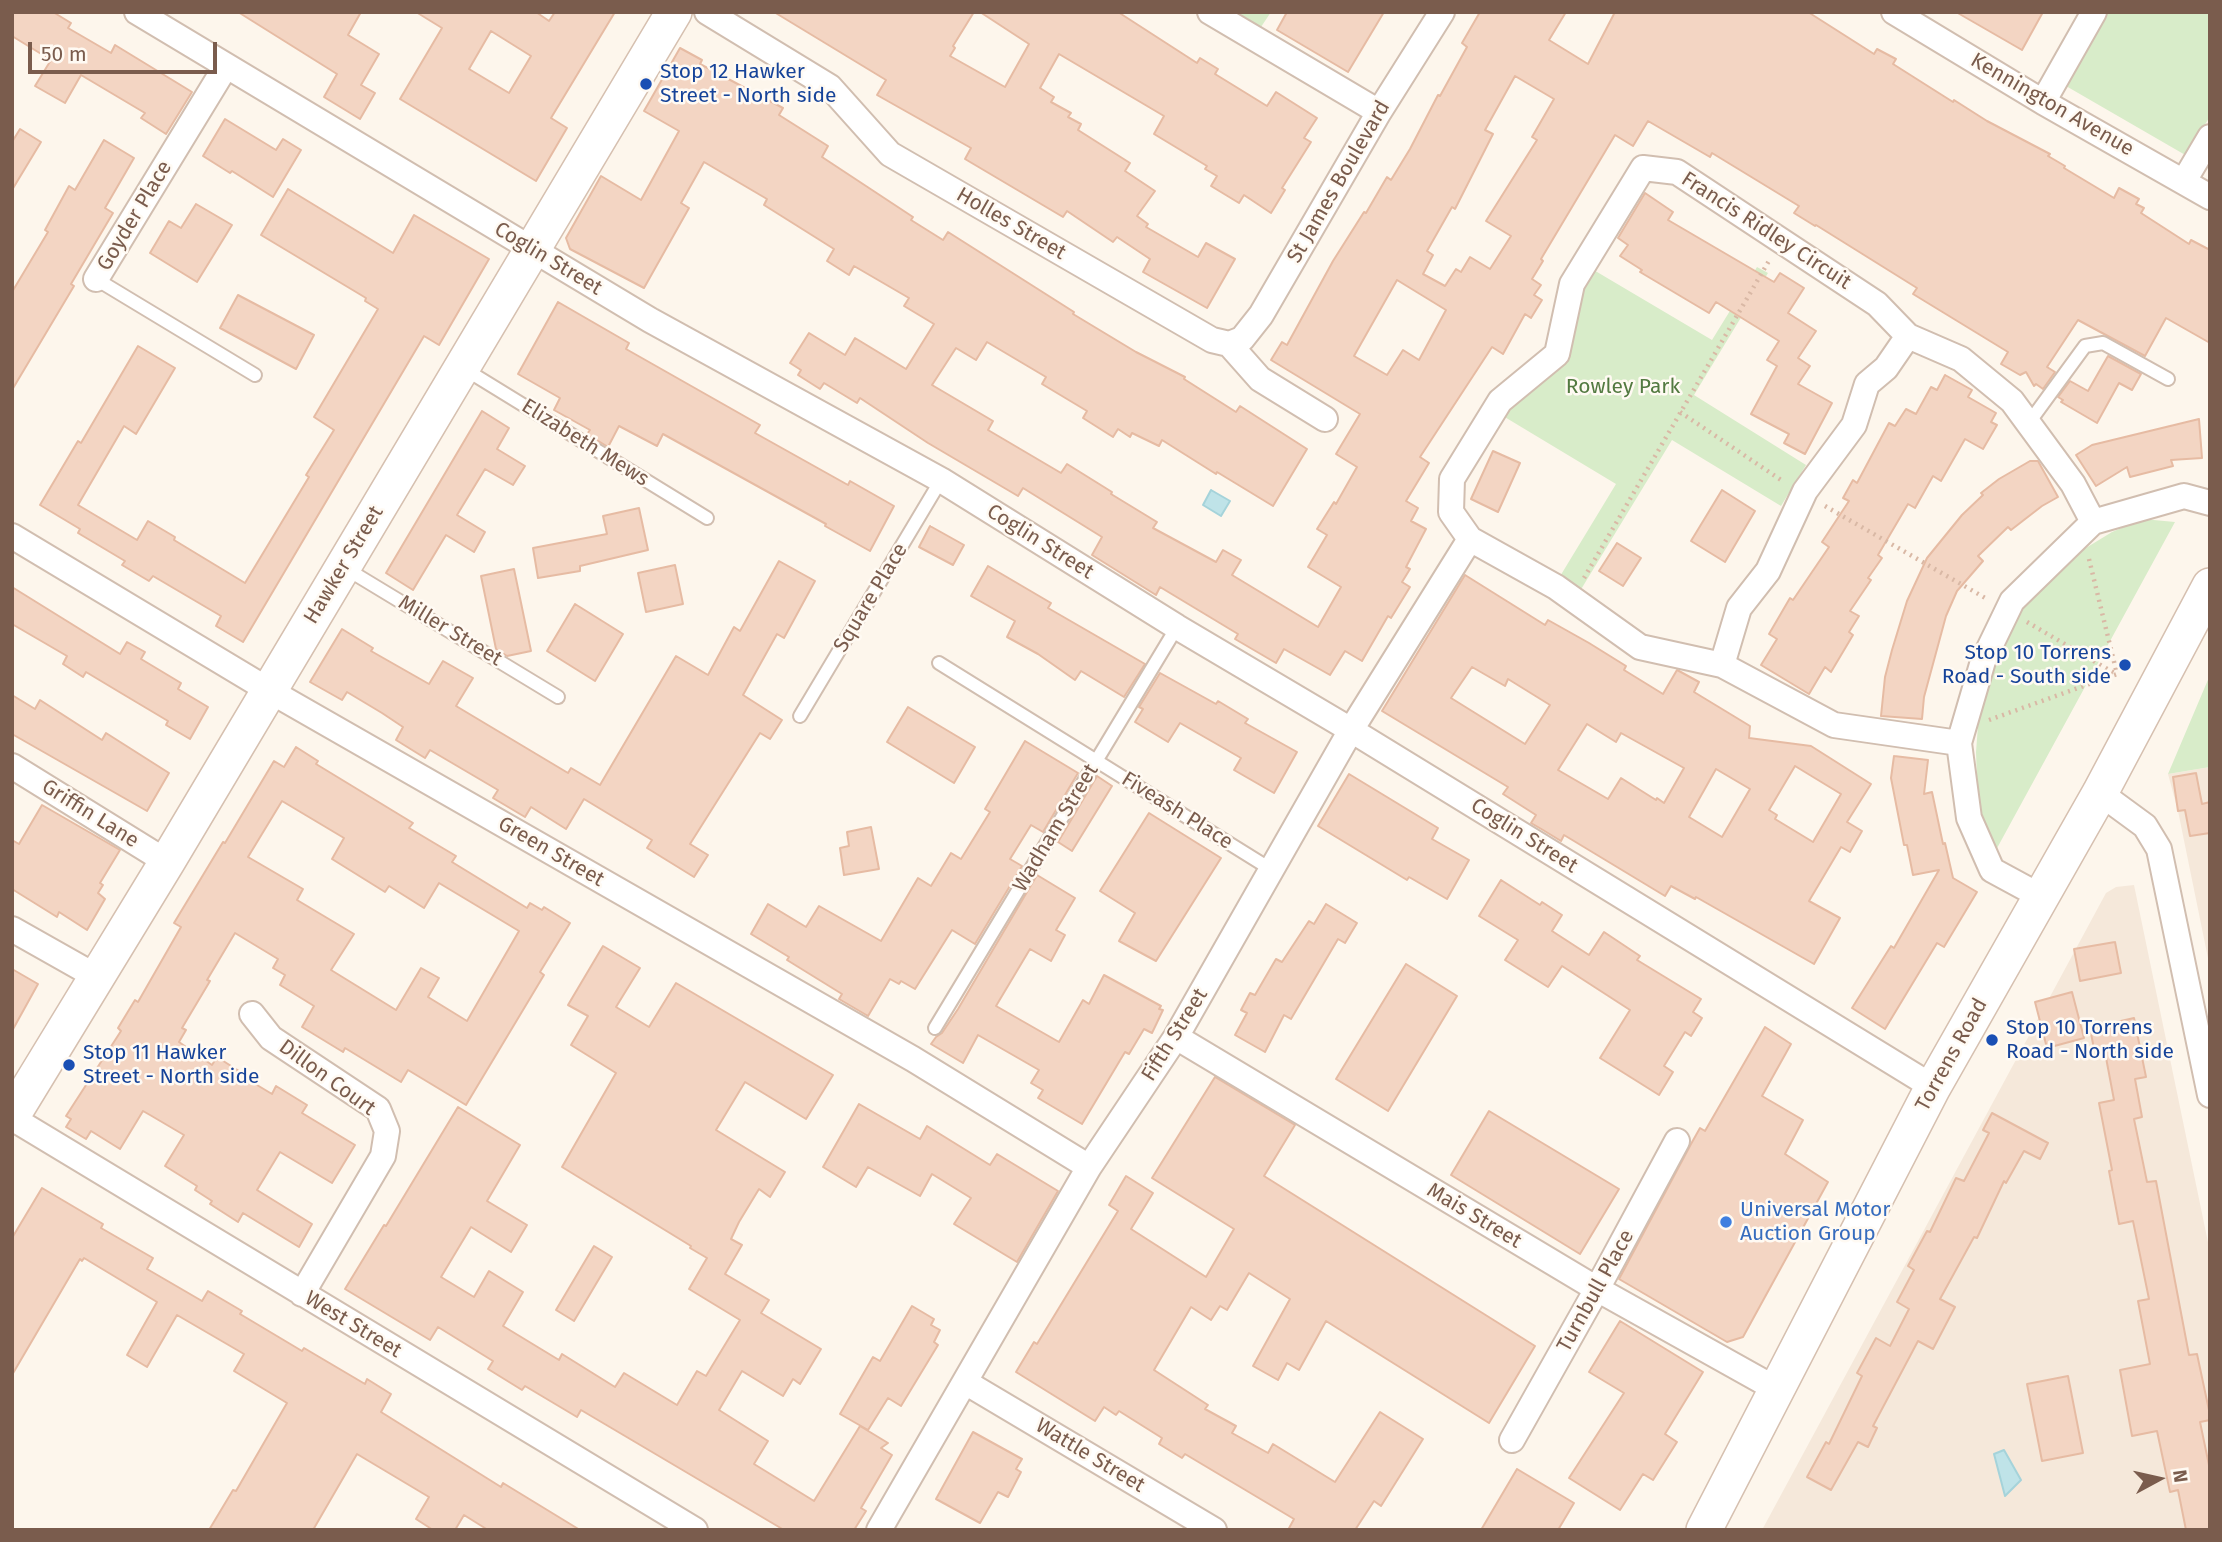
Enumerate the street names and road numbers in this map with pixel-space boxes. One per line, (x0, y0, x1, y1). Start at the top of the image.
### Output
street label: Kennington Avenue (1966, 48, 2138, 162)
street label: St James Boulevard (1282, 96, 1396, 268)
street label: Goyder Place (92, 156, 178, 276)
street label: Francis Ridley Circuit (1676, 167, 1856, 295)
street label: Holles Street (952, 182, 1070, 266)
street label: Coglin Street (489, 217, 607, 301)
street label: Elizabeth Mews (517, 394, 653, 492)
street label: Coglin Street (982, 499, 1098, 585)
street label: Hawker Street (299, 501, 389, 629)
street label: Square Place (829, 539, 913, 657)
street label: Miller Street (394, 590, 506, 672)
street label: Wadham Street (1008, 759, 1104, 897)
street label: Fiveash Place (1117, 767, 1237, 855)
street label: Griffin Lane (37, 774, 143, 854)
street label: Coglin Street (1466, 793, 1582, 879)
street label: Green Street (493, 811, 609, 893)
street label: Fifth Street (1137, 984, 1213, 1086)
street label: Torrens Road (1911, 994, 1993, 1116)
street label: Dillon Court (274, 1035, 380, 1121)
street label: Mais Street (1422, 1178, 1526, 1254)
street label: Turnbull Place (1552, 1226, 1640, 1356)
street label: West Street (300, 1286, 406, 1364)
street label: Wattle Street (1031, 1413, 1149, 1499)

